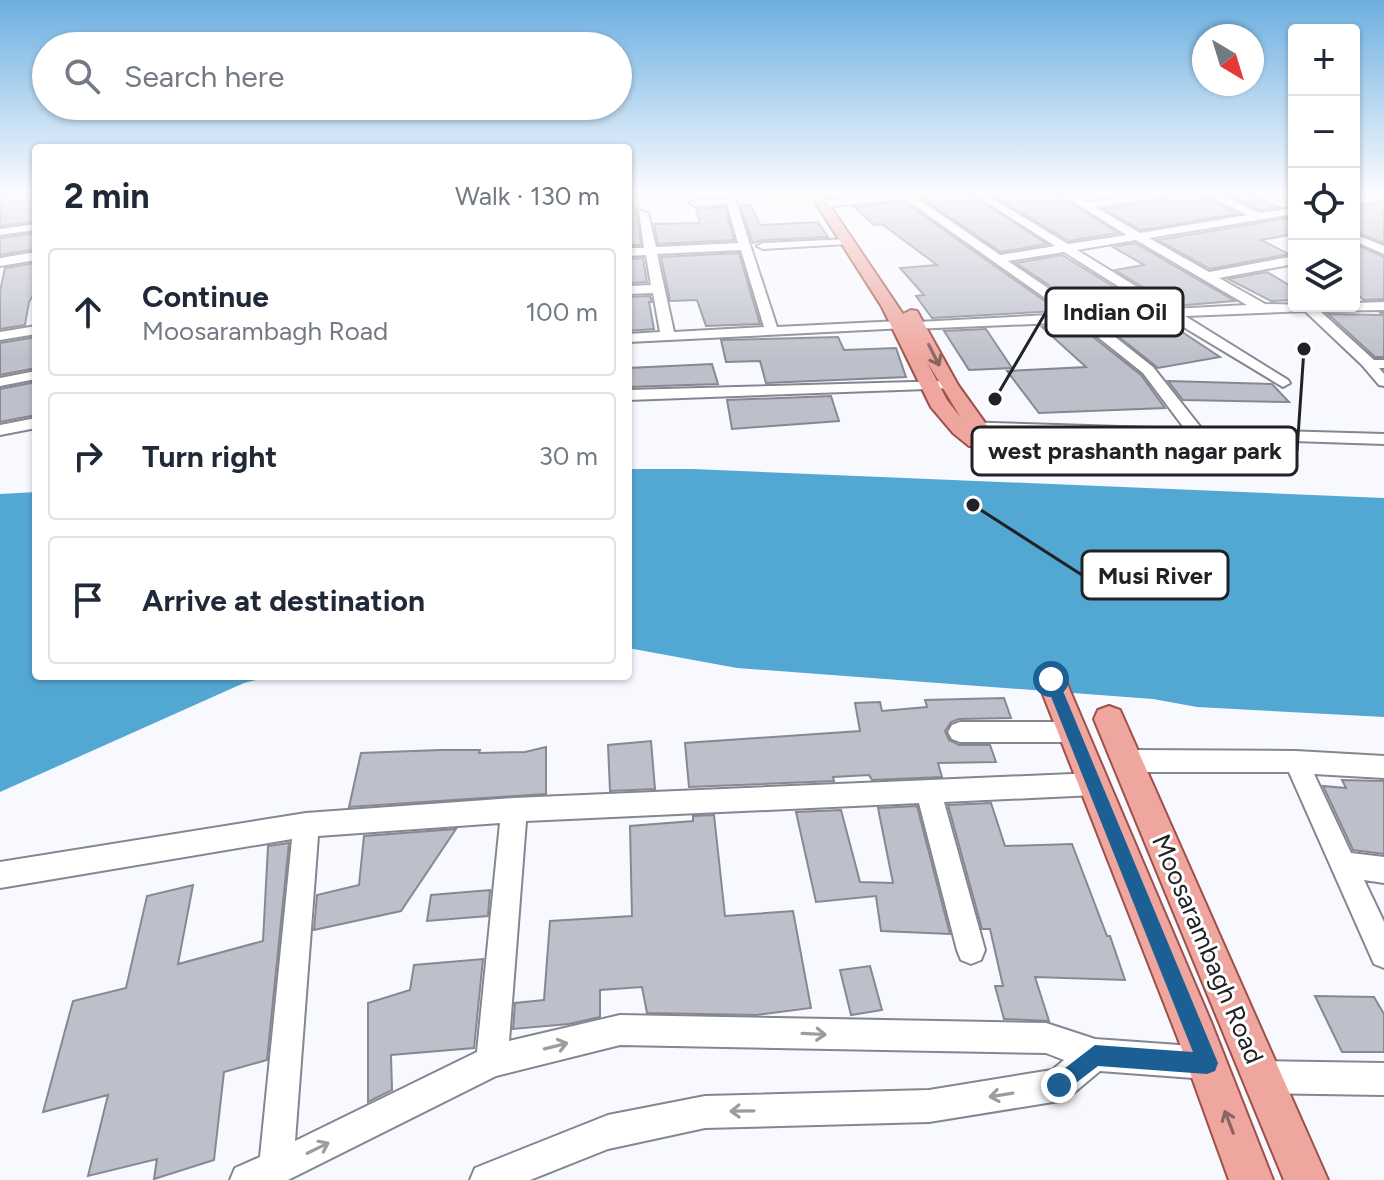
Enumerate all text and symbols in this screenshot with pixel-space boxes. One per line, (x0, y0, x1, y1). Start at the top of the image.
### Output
north arrow (1192, 24, 1264, 96)
map controls (1288, 24, 1360, 312)
button: + (1288, 24, 1360, 96)
search box (32, 32, 632, 120)
icon: search (60, 54, 104, 98)
text: Search here (124, 58, 284, 95)
button: − (1288, 96, 1360, 168)
button: locate (1288, 168, 1360, 240)
text: 2 min (64, 176, 150, 217)
text: Walk · 130 m (455, 180, 600, 212)
button: layers (1288, 240, 1360, 312)
text: Continue (142, 278, 269, 315)
callout: Indian Oil (1046, 288, 1183, 336)
icon: ahead (66, 290, 110, 334)
text: 100 m (525, 296, 598, 328)
text: Indian Oil (1063, 297, 1167, 326)
text: Moosarambagh Road (142, 315, 388, 347)
one-way arrow (926, 343, 942, 367)
callout: west prashanth nagar park (972, 427, 1297, 475)
icon: right (66, 434, 110, 478)
text: west prashanth nagar park (988, 436, 1282, 465)
text: Turn right (142, 438, 277, 475)
text: 30 m (539, 440, 598, 472)
callout: Musi River (1082, 551, 1228, 599)
text: Musi River (1098, 561, 1212, 590)
icon: arrive (66, 578, 110, 622)
text: Arrive at destination (142, 582, 425, 619)
route start (1033, 661, 1069, 697)
street label: Moosarambagh Road (1145, 829, 1271, 1069)
one-way arrow (800, 1027, 827, 1042)
one-way arrow (542, 1037, 568, 1052)
route end (1041, 1067, 1077, 1103)
one-way arrow (988, 1088, 1014, 1103)
one-way arrow (729, 1103, 756, 1119)
one-way arrow (1221, 1110, 1235, 1135)
one-way arrow (305, 1140, 329, 1155)

